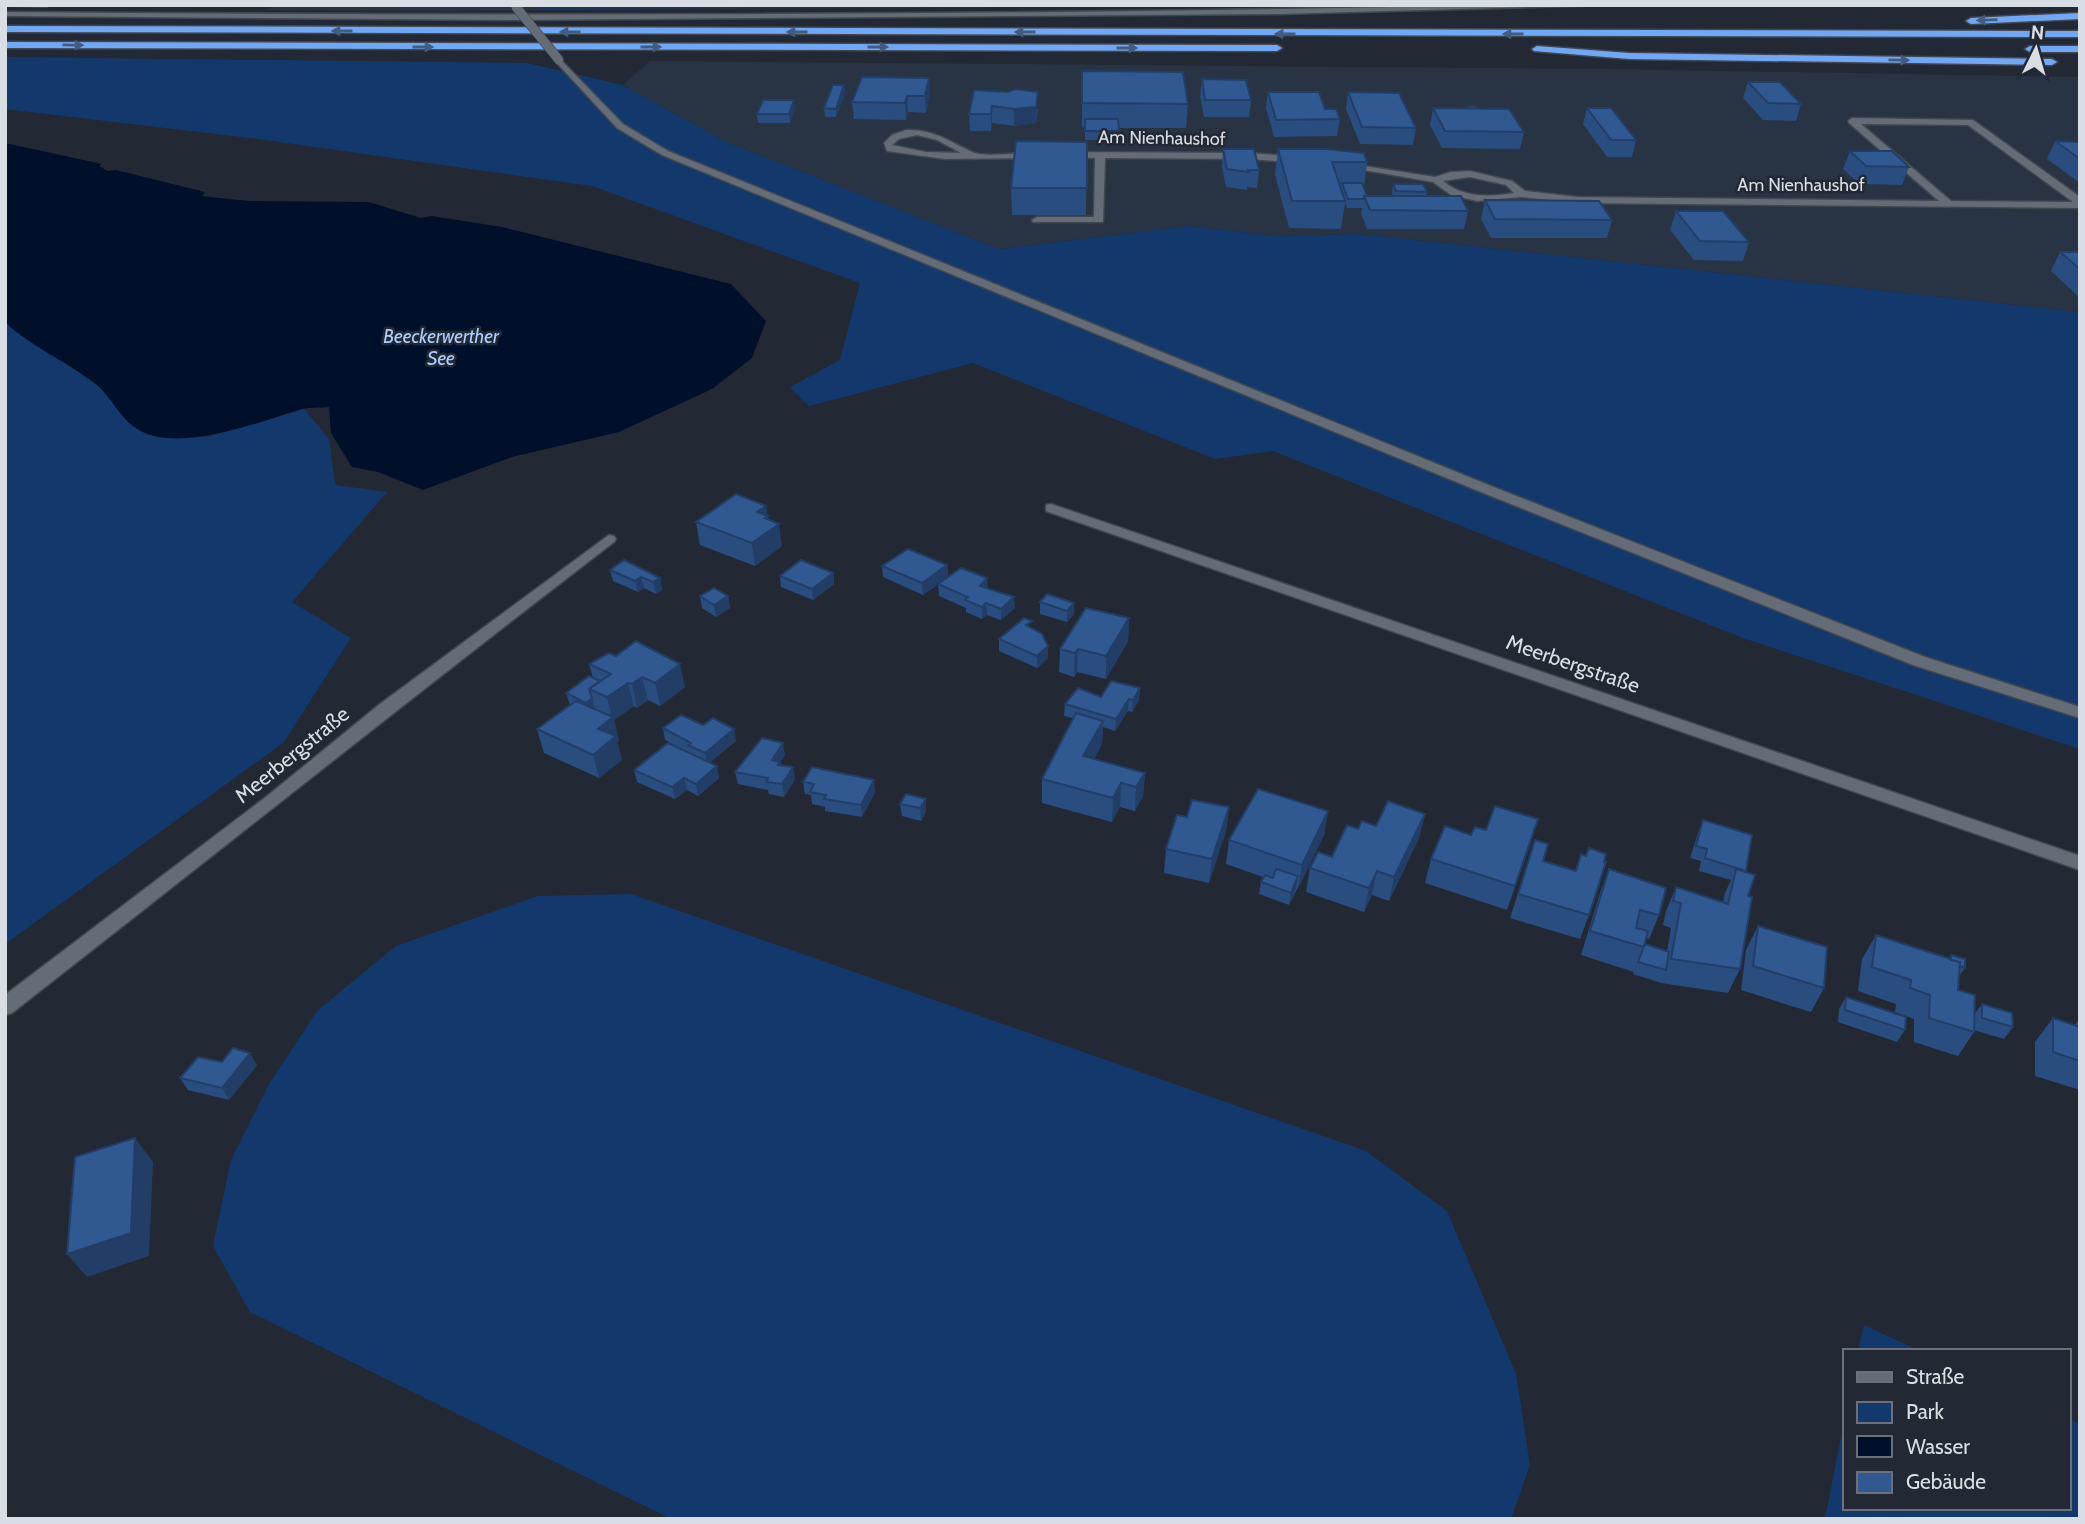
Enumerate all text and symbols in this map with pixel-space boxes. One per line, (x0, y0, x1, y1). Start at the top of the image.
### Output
one-way arrow (1976, 14, 1998, 25)
north arrow (2001, 14, 2071, 84)
text: N (2030, 21, 2045, 45)
one-way arrow (331, 25, 353, 37)
one-way arrow (558, 26, 580, 37)
one-way arrow (786, 26, 808, 38)
one-way arrow (1013, 26, 1035, 38)
one-way arrow (1274, 28, 1296, 40)
one-way arrow (1501, 28, 1523, 40)
one-way arrow (63, 40, 85, 51)
one-way arrow (413, 41, 435, 53)
one-way arrow (640, 41, 662, 53)
one-way arrow (868, 42, 890, 53)
one-way arrow (1117, 42, 1139, 54)
one-way arrow (1888, 54, 1910, 66)
street label: Am Nienhaushof (1098, 126, 1226, 150)
street label: Am Nienhaushof (1737, 174, 1865, 196)
water label: Beeckerwerther See (383, 325, 500, 370)
street label: Meerbergstraße (1503, 629, 1643, 698)
street label: Meerbergstraße (230, 701, 354, 808)
legend (1843, 1349, 2071, 1510)
text: Straße (1906, 1364, 1965, 1389)
text: Park (1906, 1399, 1944, 1424)
text: Wasser (1906, 1434, 1970, 1459)
text: Gebäude (1906, 1469, 1986, 1494)

